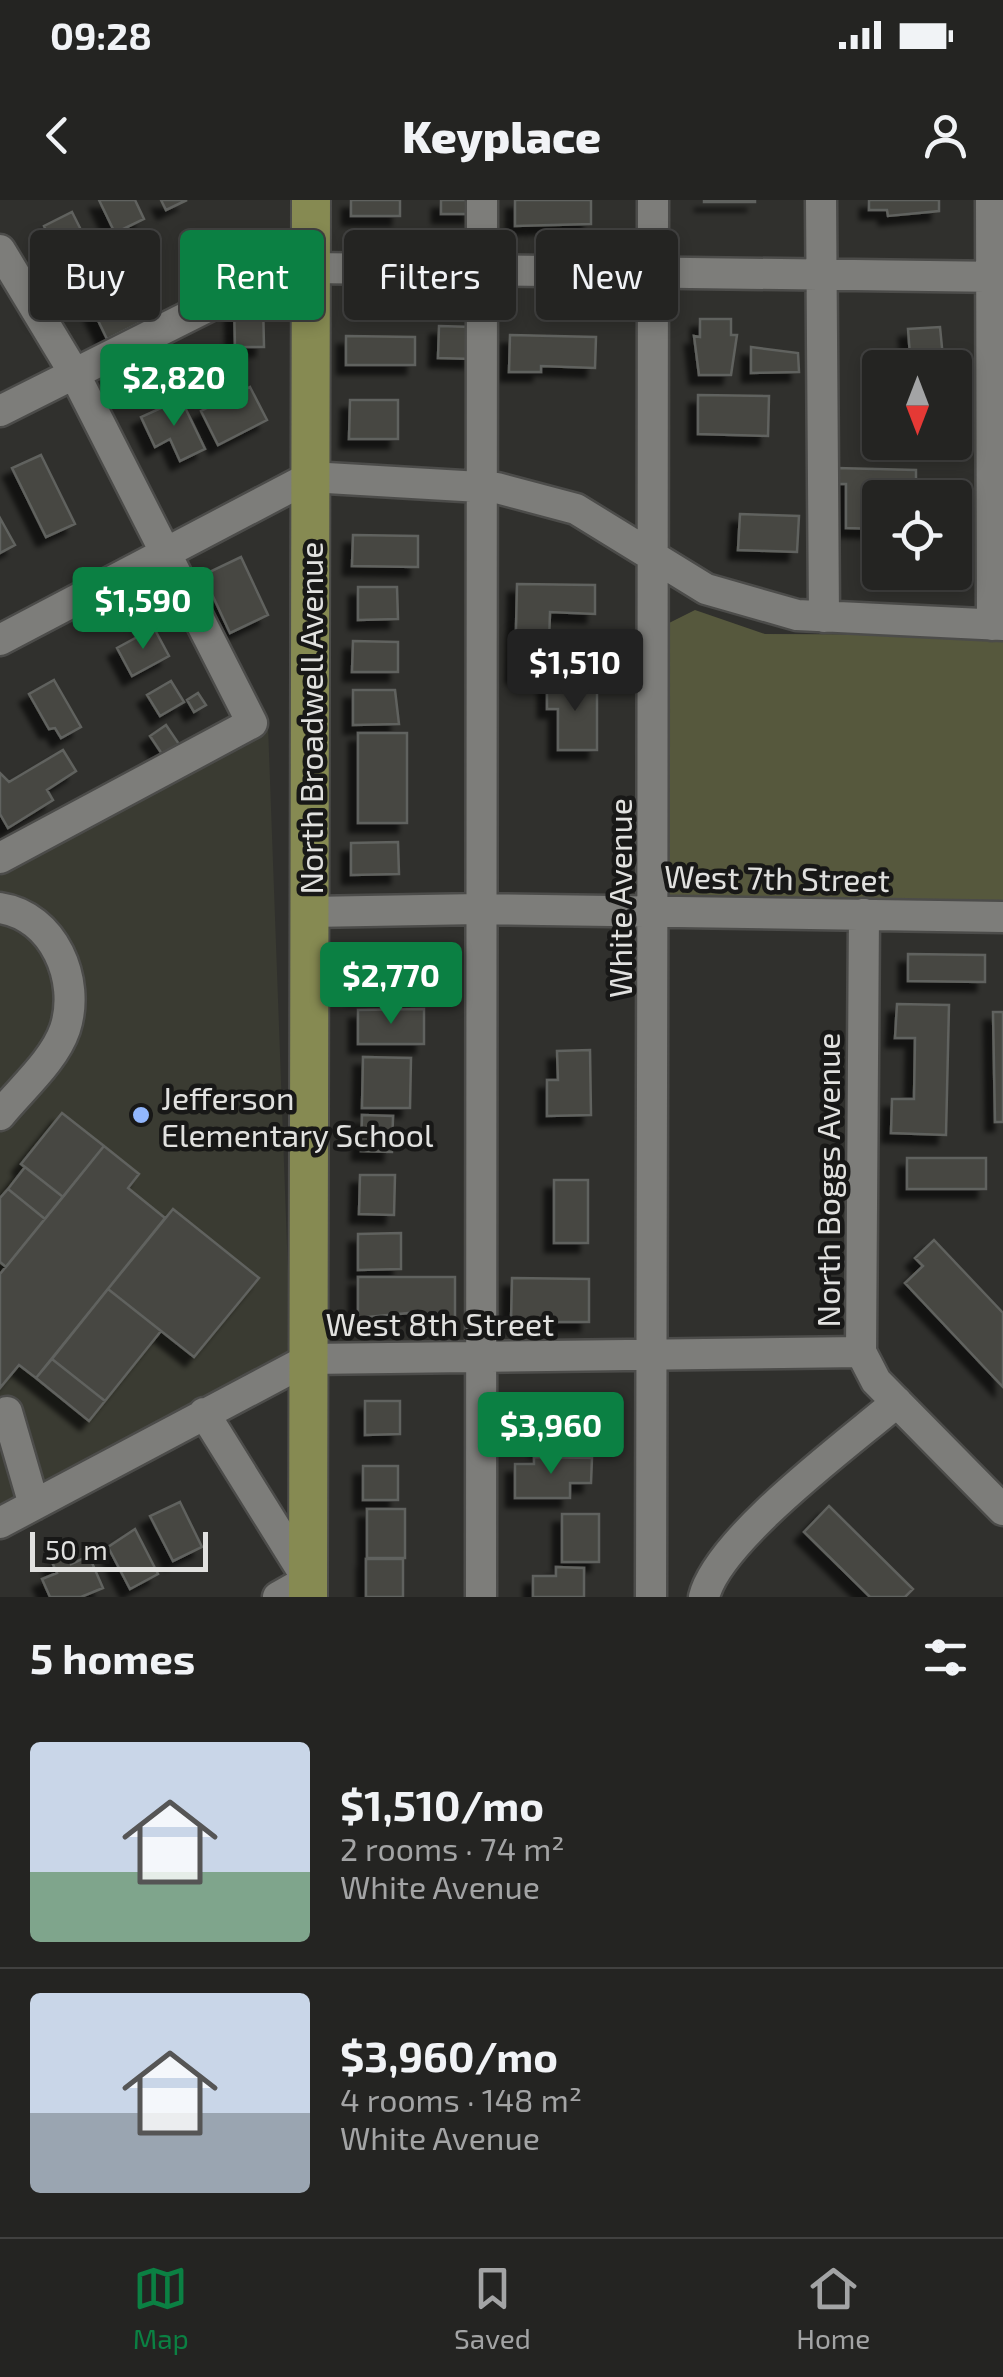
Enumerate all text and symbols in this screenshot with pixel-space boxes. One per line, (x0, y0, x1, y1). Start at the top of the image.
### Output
text: 09:28 (50, 12, 152, 58)
icon: back (30, 108, 85, 163)
text: Keyplace (402, 108, 601, 162)
icon: person (918, 108, 973, 163)
chip: Buy (30, 230, 160, 320)
chip: Rent (180, 230, 324, 320)
chip: Filters (344, 230, 516, 320)
chip: New (536, 230, 678, 320)
pin: $2,820 (93, 344, 255, 429)
north arrow (862, 350, 972, 460)
map controls (862, 350, 972, 590)
text: $2,820 (122, 357, 226, 395)
button: locate (862, 480, 972, 590)
street label: North Broadwell Avenue (291, 541, 329, 895)
pin: $1,590 (62, 567, 224, 652)
text: $1,590 (95, 580, 191, 618)
pin: $1,510 (494, 629, 656, 714)
text: $1,510 (529, 642, 621, 680)
street label: White Avenue (600, 798, 638, 998)
street label: West 7th Street (664, 856, 890, 898)
pin: $2,770 (310, 942, 472, 1027)
text: $2,770 (342, 955, 440, 993)
street label: North Boggs Avenue (808, 1032, 846, 1328)
place label: Jefferson Elementary School (161, 1078, 434, 1153)
marker: Jefferson Elementary School (130, 1104, 152, 1126)
street label: West 8th Street (326, 1304, 554, 1342)
pin: $3,960 (470, 1392, 632, 1477)
text: $3,960 (500, 1405, 602, 1443)
scale bar (30, 1527, 208, 1572)
text: 50 m (45, 1532, 108, 1566)
icon: filters (918, 1630, 973, 1685)
text: 5 homes (30, 1632, 195, 1682)
text: $1,510/mo (340, 1779, 544, 1829)
icon: home (110, 1782, 230, 1902)
text: 2 rooms · 74 m² (340, 1829, 564, 1867)
text: White Avenue (340, 1867, 540, 1905)
text: $3,960/mo (340, 2030, 558, 2080)
icon: home (110, 2033, 230, 2153)
text: 4 rooms · 148 m² (340, 2080, 582, 2118)
text: White Avenue (340, 2118, 540, 2156)
tab: Map (133, 2261, 189, 2355)
tab: Saved (454, 2261, 531, 2355)
tab: Home (796, 2261, 870, 2355)

